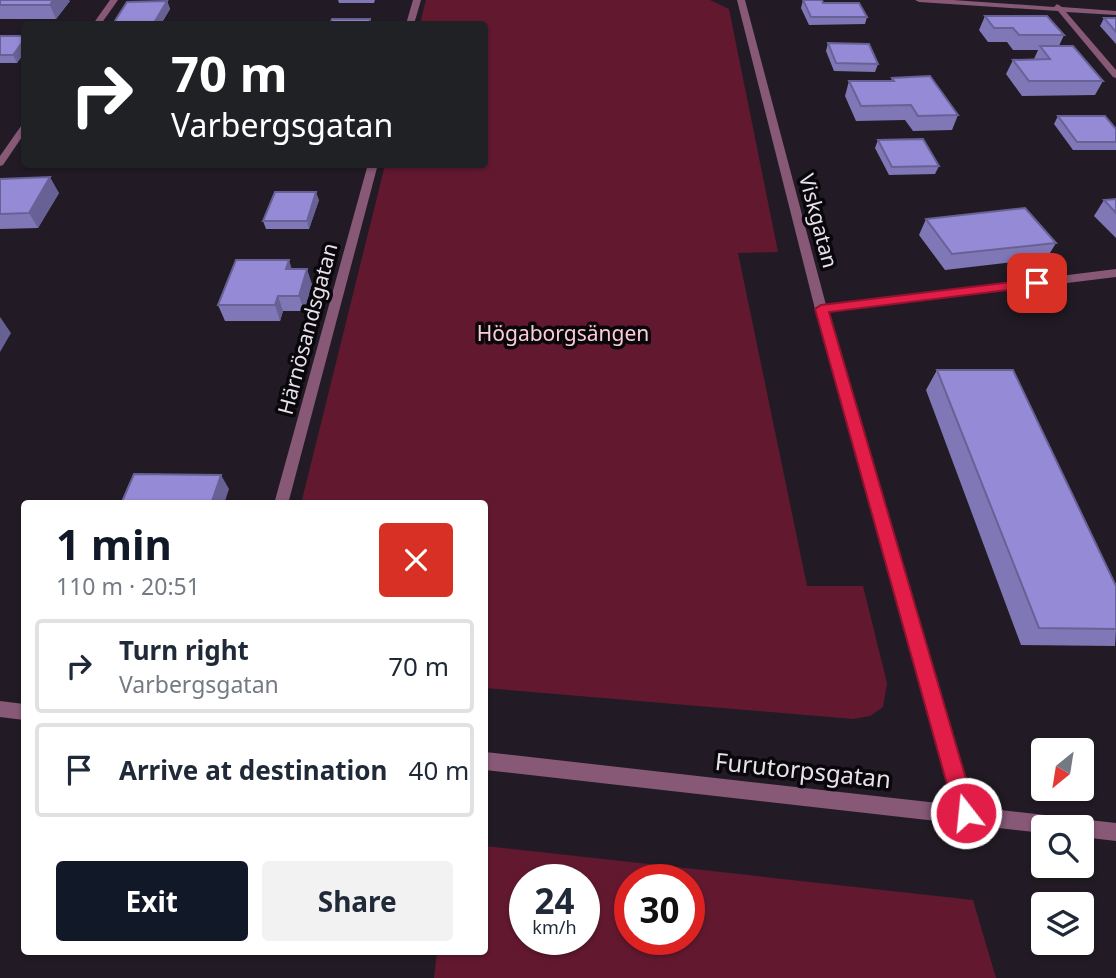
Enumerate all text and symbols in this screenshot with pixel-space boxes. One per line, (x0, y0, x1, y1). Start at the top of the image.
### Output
text: 70 m (171, 40, 288, 106)
icon: right (56, 49, 147, 140)
text: Varbergsgatan (171, 103, 393, 146)
street label: Viskgatan (793, 171, 845, 271)
street label: Härnösandsgatan (271, 240, 343, 418)
pin (1007, 253, 1067, 313)
icon: arrive (1018, 264, 1056, 302)
park label: Högaborgsängen (477, 319, 649, 347)
text: 1 min (56, 515, 172, 572)
button: close (379, 523, 453, 597)
text: 110 m · 20:51 (56, 570, 200, 602)
text: Turn right (119, 632, 249, 668)
icon: right (60, 647, 98, 685)
text: 70 m (388, 648, 449, 684)
text: Varbergsgatan (119, 668, 279, 700)
north arrow (1031, 738, 1094, 802)
map controls (1031, 738, 1094, 955)
street label: Furutorpsgatan (714, 744, 893, 795)
icon: arrive (60, 751, 98, 789)
text: Arrive at destination (119, 752, 388, 788)
text: 40 m (409, 752, 469, 788)
position arrow (929, 776, 1003, 850)
button: search (1031, 815, 1094, 878)
button: Exit (56, 861, 248, 941)
button: Share (262, 861, 453, 941)
speed limit sign: 30 (614, 864, 705, 955)
text: 24 (534, 877, 575, 924)
button: layers (1031, 892, 1094, 955)
text: km/h (532, 915, 577, 939)

